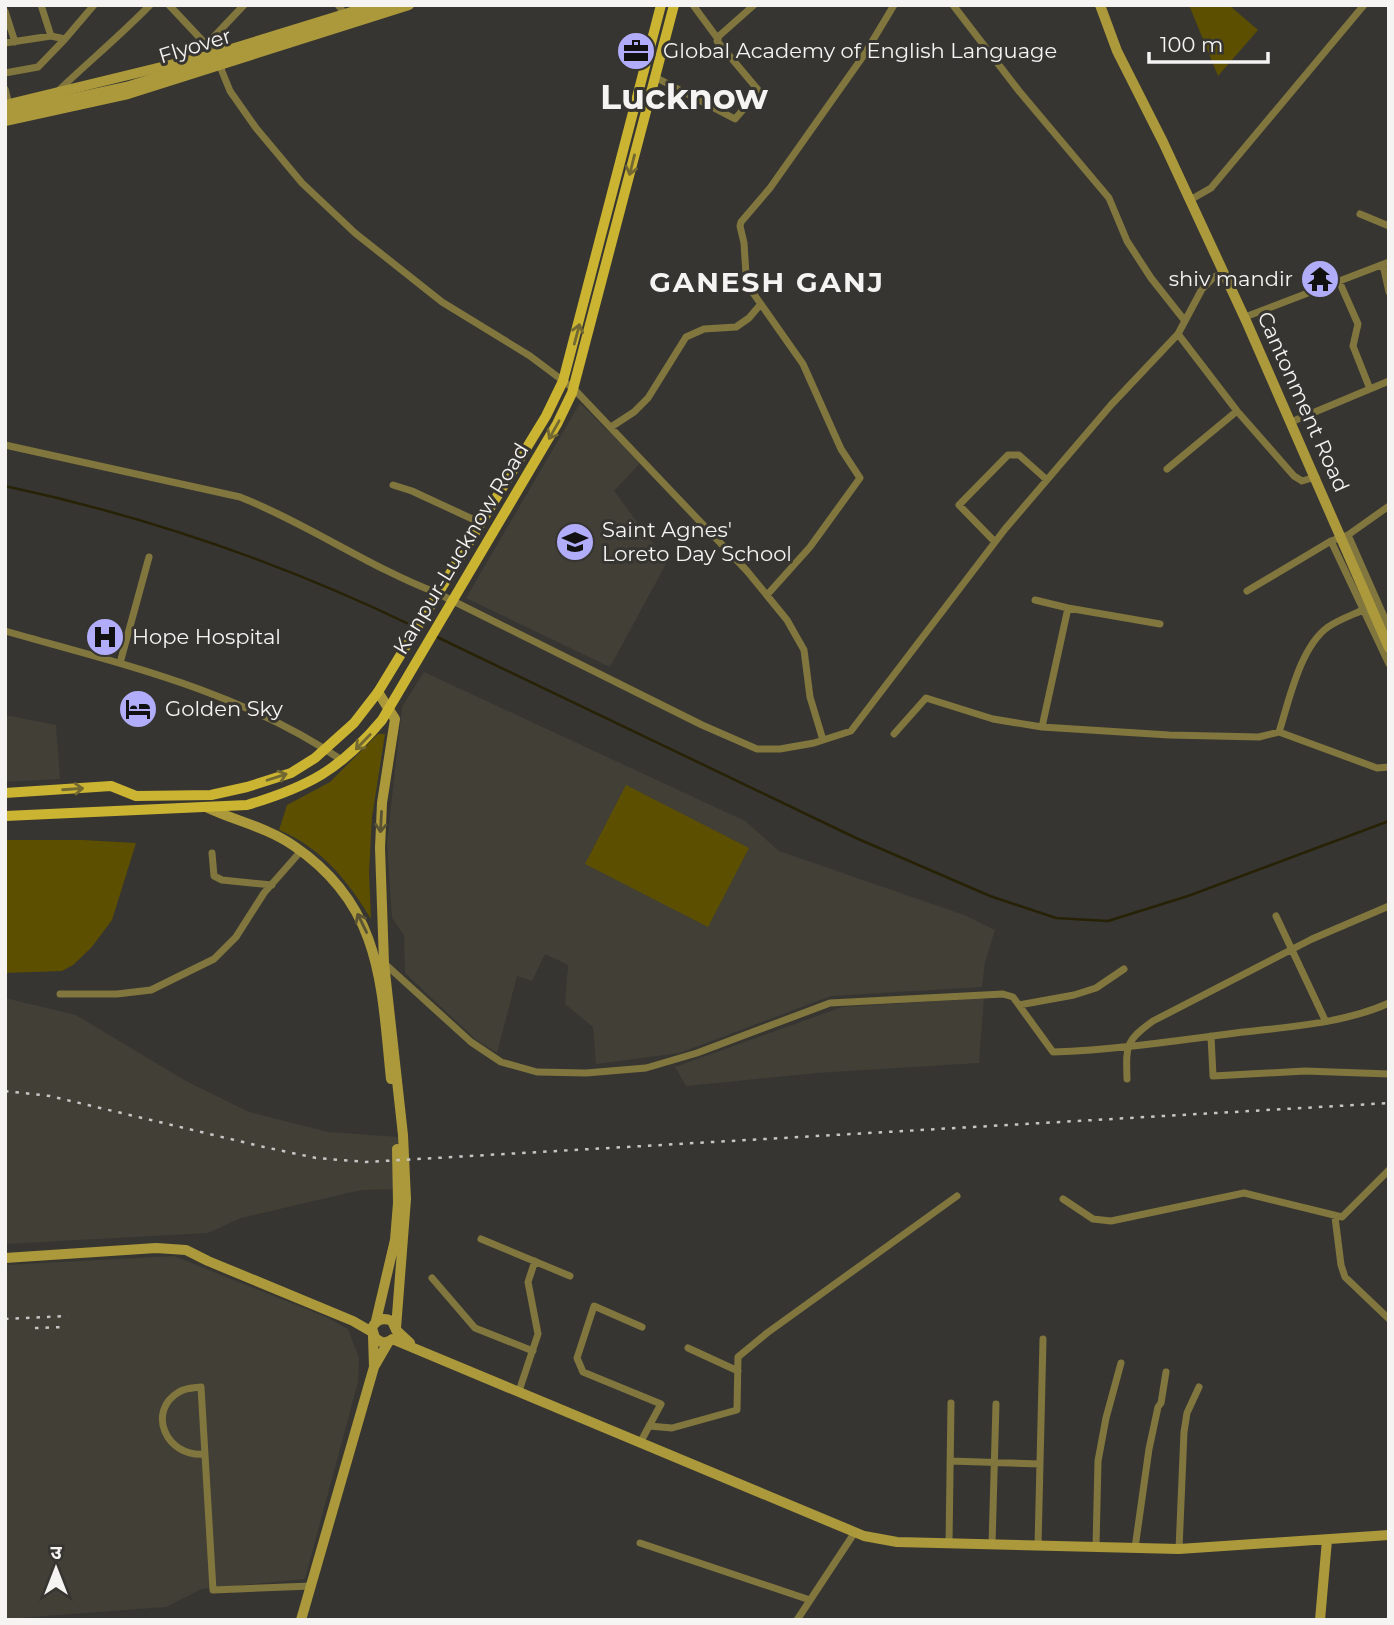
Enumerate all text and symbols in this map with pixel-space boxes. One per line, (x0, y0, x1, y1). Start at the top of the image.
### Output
scale bar (1149, 21, 1268, 65)
street label: Flyover (155, 23, 234, 68)
office icon: Global Academy of English Language (615, 30, 657, 72)
text: 100 m (1160, 32, 1223, 57)
place label: Global Academy of English Language (663, 38, 1057, 63)
district label: Lucknow (600, 75, 768, 118)
one-way arrow (625, 153, 638, 176)
temple icon: shiv mandir (1299, 258, 1341, 300)
district label: GANESH GANJ (649, 265, 885, 299)
place label: shiv mandir (1169, 266, 1293, 291)
street label: Cantonment Road (1252, 308, 1355, 496)
one-way arrow (571, 323, 584, 345)
one-way arrow (547, 419, 561, 439)
street label: Kanpur-Lucknow Road (388, 439, 534, 659)
place label: Saint Agnes' Loreto Day School (602, 517, 792, 566)
school or university icon: Saint Agnes' Loreto Day School (554, 521, 596, 563)
hospital icon: Hope Hospital (84, 616, 126, 658)
place label: Hope Hospital (132, 624, 281, 649)
hotel icon: Golden Sky (117, 688, 159, 730)
place label: Golden Sky (165, 696, 284, 721)
one-way arrow (354, 733, 371, 750)
one-way arrow (266, 770, 288, 783)
one-way arrow (62, 782, 85, 795)
one-way arrow (375, 811, 388, 834)
one-way arrow (355, 913, 369, 934)
north arrow (21, 1534, 91, 1604)
text: उ (50, 1541, 62, 1564)

